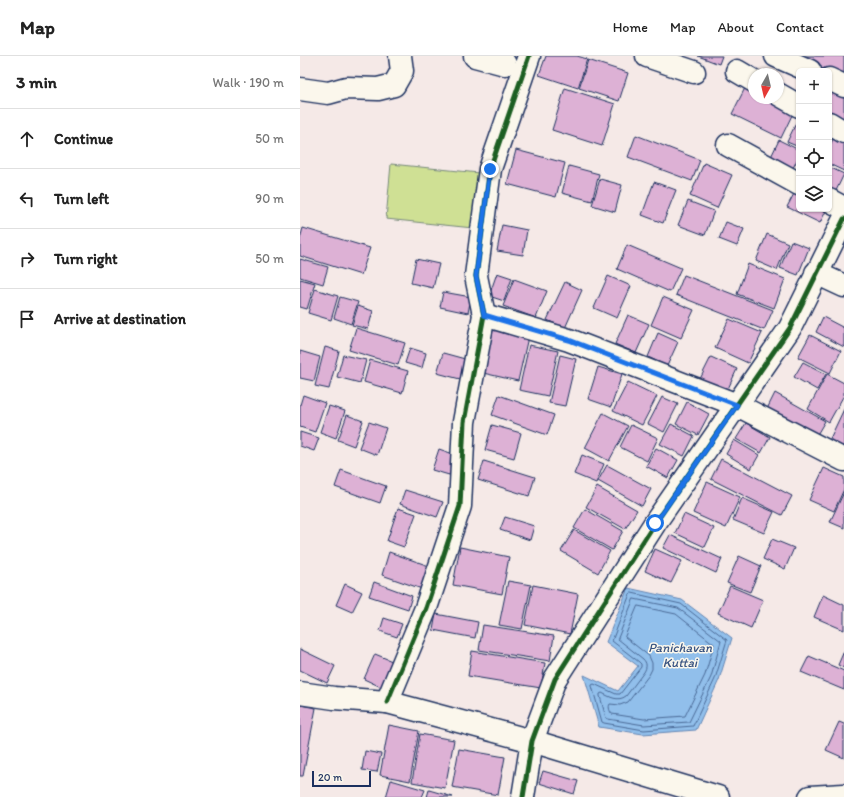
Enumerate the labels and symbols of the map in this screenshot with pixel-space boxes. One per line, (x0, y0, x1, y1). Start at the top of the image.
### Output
north arrow (748, 68, 784, 104)
route end (481, 160, 499, 178)
route start (646, 514, 664, 532)
water label: Panichavan Kuttai (648, 640, 712, 670)
scale bar (312, 769, 371, 788)

